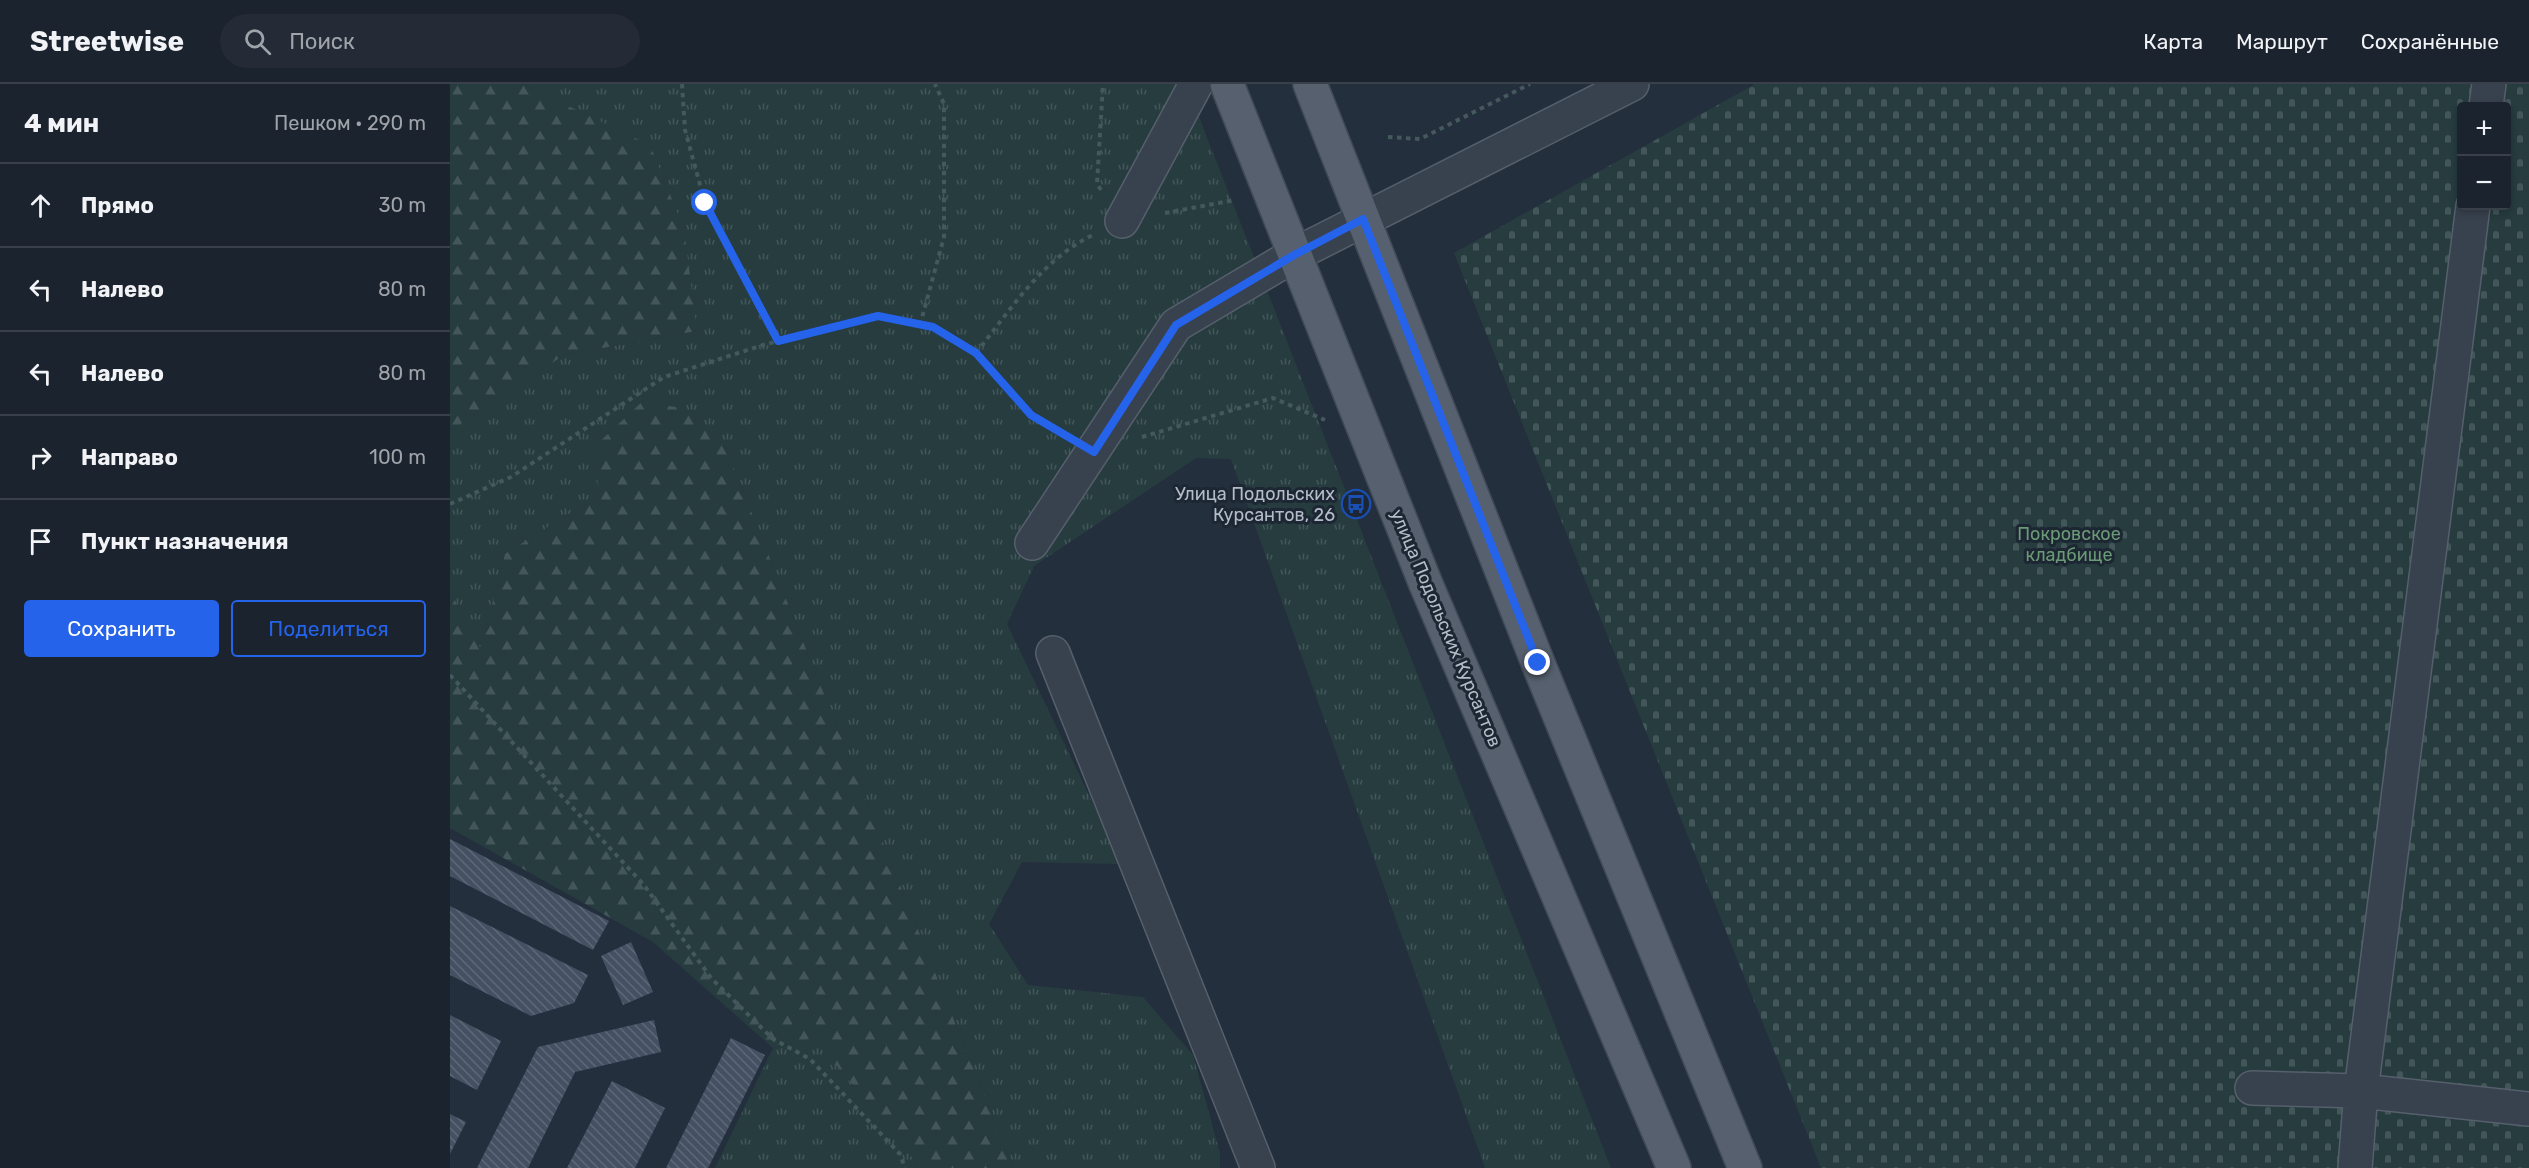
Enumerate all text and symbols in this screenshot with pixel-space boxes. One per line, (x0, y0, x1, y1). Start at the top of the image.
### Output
search box (220, 14, 640, 68)
text: Streetwise (30, 25, 184, 58)
icon: search (241, 25, 274, 58)
text: Поиск (289, 28, 355, 55)
text: Карта (2143, 29, 2203, 54)
text: Маршрут (2236, 29, 2328, 54)
text: Сохранённые (2361, 29, 2499, 54)
map controls (2457, 102, 2511, 210)
button: + (2457, 102, 2511, 156)
text: 4 мин (24, 108, 99, 139)
text: Пешком · 290 m (274, 111, 426, 135)
button: − (2457, 156, 2511, 210)
icon: ahead (24, 189, 57, 222)
route start (691, 189, 717, 215)
text: Прямо (81, 192, 154, 219)
text: 30 m (379, 193, 426, 217)
icon: left (24, 273, 57, 306)
text: Налево (81, 276, 164, 303)
text: 80 m (378, 277, 426, 301)
icon: left (24, 357, 57, 390)
text: Налево (81, 360, 164, 387)
text: 80 m (378, 361, 426, 385)
icon: right (24, 441, 57, 474)
text: Направо (81, 444, 178, 471)
text: 100 m (369, 445, 426, 469)
place label: Улица Подольских Курсантов, 26 (1175, 483, 1335, 526)
bus stop icon: Улица Подольских Курсантов, 26 (1340, 488, 1372, 520)
street label: улица Подольских Курсантов (1386, 506, 1506, 750)
park label: Покровское кладбище (2017, 523, 2121, 566)
icon: arrive (24, 525, 57, 558)
text: Пункт назначения (81, 528, 289, 555)
button: Сохранить (24, 600, 219, 657)
button: Поделиться (231, 600, 426, 657)
route end (1524, 649, 1550, 675)

